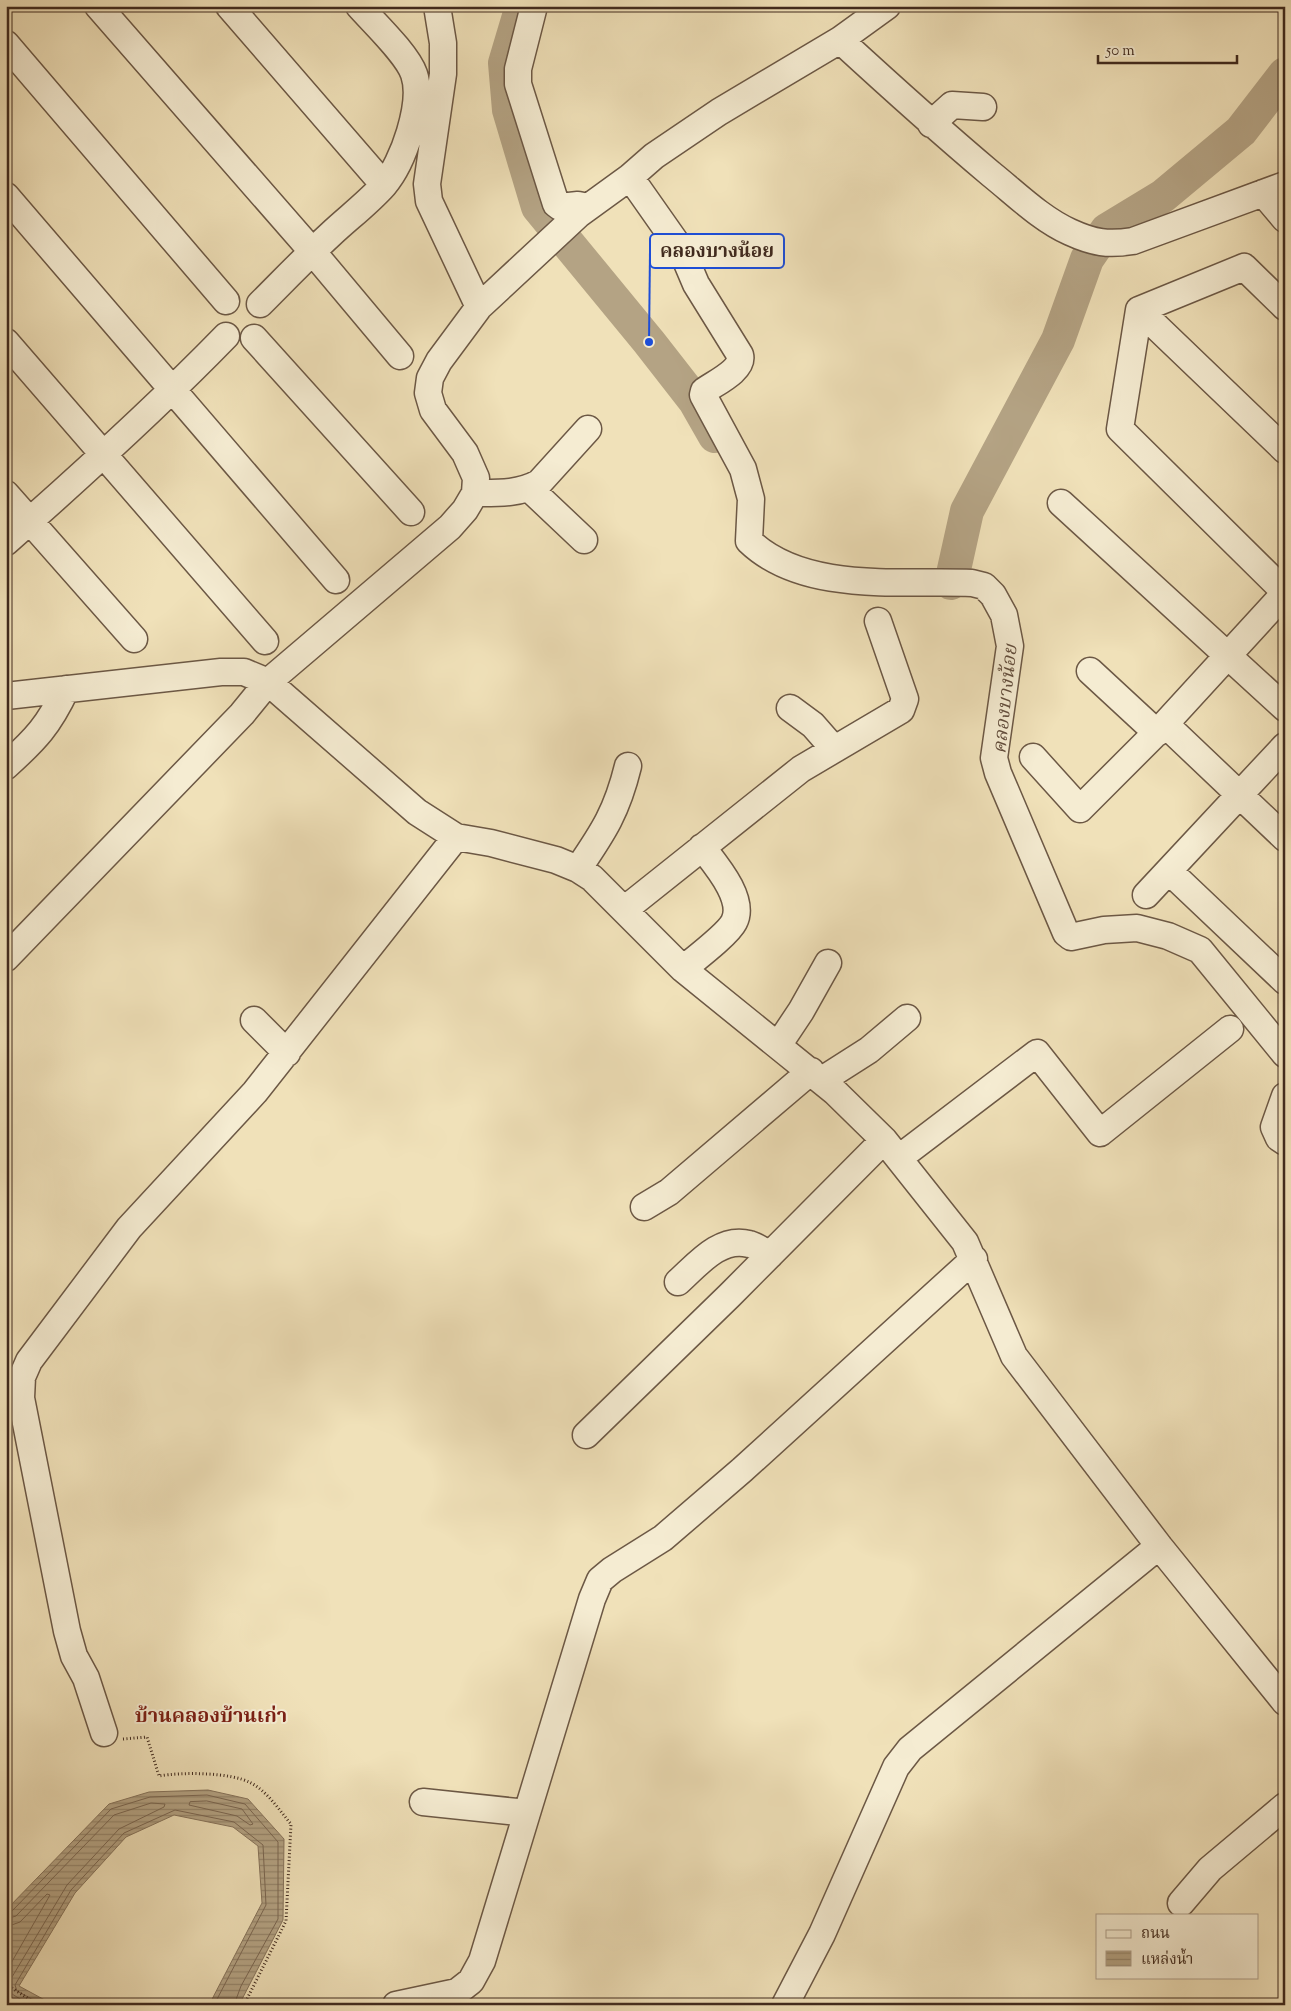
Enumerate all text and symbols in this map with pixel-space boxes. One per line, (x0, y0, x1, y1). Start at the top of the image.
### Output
scale bar (1098, 32, 1237, 64)
text: 50 m (1105, 41, 1135, 62)
callout: คลองบางน้อย (650, 234, 784, 268)
text: คลองบางน้อย (660, 239, 774, 266)
water label: คลองบางน้อย (987, 642, 1026, 755)
district label: บ้านคลองบ้านเก่า (135, 1703, 287, 1732)
legend (1096, 1914, 1258, 1978)
text: ถนน (1141, 1924, 1170, 1945)
text: แหล่งน้ำ (1141, 1948, 1193, 1971)

